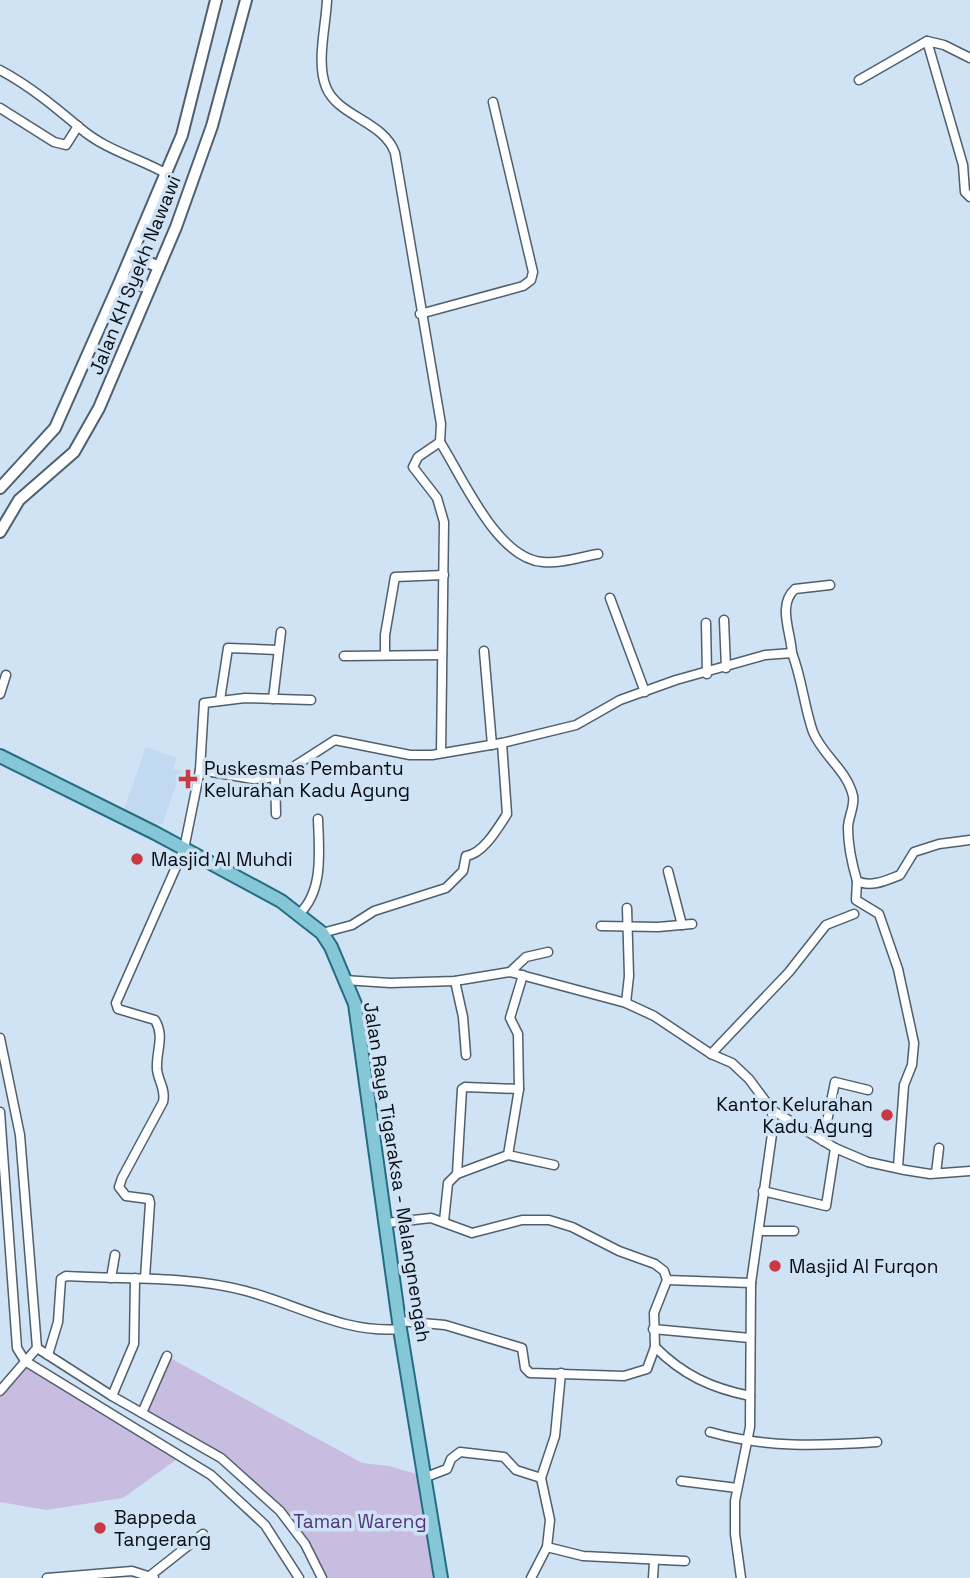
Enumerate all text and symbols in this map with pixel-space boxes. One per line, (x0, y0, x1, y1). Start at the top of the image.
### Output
street label: Jalan KH Syekh Nawawi (84, 172, 186, 378)
place label: Puskesmas Pembantu Kelurahan Kadu Agung (204, 756, 410, 803)
marker: Puskesmas Pembantu Kelurahan Kadu Agung (178, 769, 198, 789)
place label: Masjid Al Muhdi (151, 847, 293, 872)
marker: Masjid Al Muhdi (129, 851, 145, 867)
street label: Jalan Raya Tigaraksa - Malangnengah (358, 1000, 436, 1344)
place label: Kantor Kelurahan Kadu Agung (716, 1092, 873, 1139)
marker: Kantor Kelurahan Kadu Agung (879, 1107, 895, 1123)
place label: Masjid Al Furqon (789, 1254, 938, 1279)
marker: Masjid Al Furqon (767, 1258, 783, 1274)
place label: Bappeda Tangerang (114, 1505, 211, 1552)
park label: Taman Wareng (293, 1509, 427, 1534)
marker: Bappeda Tangerang (92, 1520, 108, 1536)

